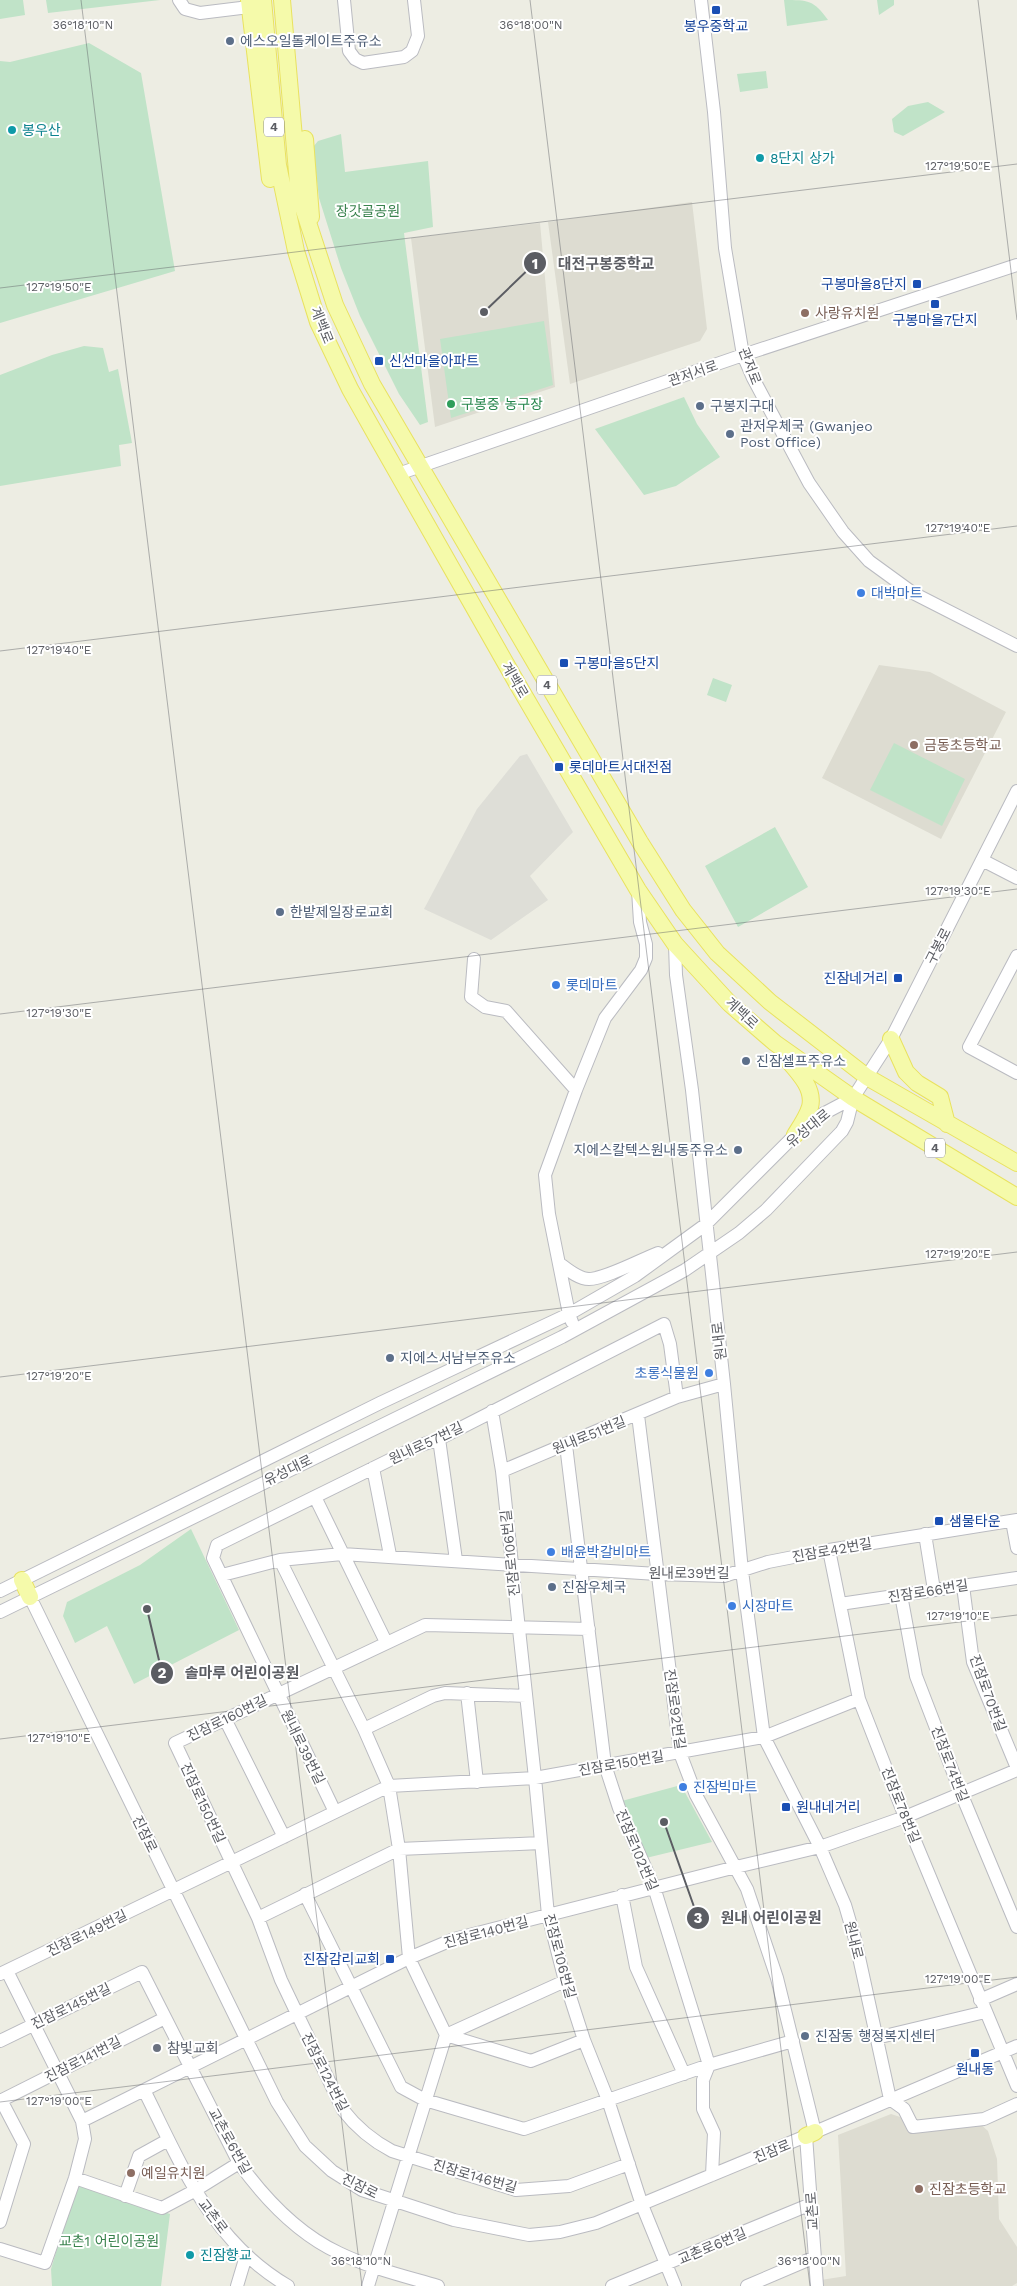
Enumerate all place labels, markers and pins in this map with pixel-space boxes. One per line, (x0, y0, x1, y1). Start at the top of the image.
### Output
marker: 봉우중학교 (710, 4, 722, 16)
place label: 봉우중학교 (684, 18, 748, 34)
place label: 에스오일톨케이트주유소 (240, 33, 382, 49)
marker: 에스오일톨케이트주유소 (224, 35, 236, 47)
place label: 봉우산 (22, 122, 61, 138)
marker: 봉우산 (6, 124, 18, 136)
place label: 8단지 상가 (770, 150, 835, 166)
marker: 8단지 상가 (754, 152, 766, 164)
callout: 대전구봉중학교 (523, 248, 664, 278)
place label: 구봉마을8단지 (821, 276, 907, 292)
marker: 구봉마을8단지 (911, 278, 923, 290)
marker: 구봉마을7단지 (929, 298, 941, 310)
place label: 사랑유치원 (815, 305, 879, 321)
marker: 사랑유치원 (799, 307, 811, 319)
place label: 구봉마을7단지 (892, 312, 978, 328)
place label: 신선마을아파트 (389, 353, 479, 369)
marker: 신선마을아파트 (373, 355, 385, 367)
place label: 구봉중 농구장 (461, 396, 543, 412)
marker: 구봉중 농구장 (445, 398, 457, 410)
place label: 구봉지구대 (710, 398, 774, 414)
marker: 구봉지구대 (694, 400, 706, 412)
place label: 관저우체국 (Gwanjeo Post Office) (740, 418, 873, 450)
marker: 관저우체국 (Gwanjeo Post Office) (724, 428, 736, 440)
place label: 대박마트 (871, 585, 923, 601)
marker: 대박마트 (855, 587, 867, 599)
place label: 구봉마을5단지 (574, 655, 659, 671)
marker: 구봉마을5단지 (558, 657, 570, 669)
place label: 금동초등학교 (924, 737, 1001, 753)
marker: 금동초등학교 (908, 739, 920, 751)
place label: 롯데마트서대전점 (569, 759, 672, 775)
marker: 롯데마트서대전점 (553, 761, 565, 773)
place label: 한밭제일장로교회 (290, 904, 393, 920)
marker: 한밭제일장로교회 (274, 906, 286, 918)
place label: 진잠네거리 (824, 970, 888, 986)
marker: 진잠네거리 (892, 972, 904, 984)
place label: 롯데마트 (566, 977, 618, 993)
marker: 롯데마트 (550, 979, 562, 991)
place label: 진잠셀프주유소 (756, 1053, 846, 1069)
marker: 진잠셀프주유소 (740, 1055, 752, 1067)
place label: 지에스칼텍스원내동주유소 (573, 1142, 728, 1158)
marker: 지에스칼텍스원내동주유소 (732, 1144, 744, 1156)
place label: 지에스서남부주유소 (400, 1350, 516, 1366)
marker: 지에스서남부주유소 (384, 1352, 396, 1364)
place label: 초롱식물원 (635, 1365, 699, 1381)
marker: 초롱식물원 (703, 1367, 715, 1379)
place label: 샘물타운 (949, 1513, 1001, 1529)
marker: 샘물타운 (933, 1515, 945, 1527)
place label: 배윤박갈비마트 (561, 1544, 651, 1560)
marker: 배윤박갈비마트 (545, 1546, 557, 1558)
place label: 진잠우체국 (562, 1579, 627, 1595)
marker: 진잠우체국 (546, 1581, 558, 1593)
place label: 시장마트 (742, 1598, 794, 1614)
marker: 시장마트 (726, 1600, 738, 1612)
callout: 솔마루 어린이공원 (150, 1658, 309, 1688)
place label: 진잠빅마트 (693, 1779, 758, 1795)
marker: 진잠빅마트 (677, 1781, 689, 1793)
place label: 원내네거리 (796, 1799, 860, 1815)
marker: 원내네거리 (780, 1801, 792, 1813)
callout: 원내 어린이공원 (686, 1903, 832, 1933)
place label: 진잠감리교회 (303, 1951, 380, 1967)
marker: 진잠감리교회 (384, 1953, 396, 1965)
place label: 진잠동 행정복지센터 (815, 2028, 936, 2044)
marker: 진잠동 행정복지센터 (799, 2030, 811, 2042)
place label: 참빛교회 (167, 2040, 219, 2056)
marker: 참빛교회 (151, 2042, 163, 2054)
marker: 원내동 (969, 2047, 981, 2059)
place label: 원내동 (956, 2061, 994, 2077)
place label: 예일유치원 (141, 2165, 205, 2181)
marker: 예일유치원 (125, 2167, 137, 2179)
place label: 진잠초등학교 (929, 2181, 1006, 2197)
marker: 진잠초등학교 (913, 2183, 925, 2195)
place label: 진잠향교 (200, 2247, 252, 2263)
marker: 진잠향교 (184, 2249, 196, 2261)

